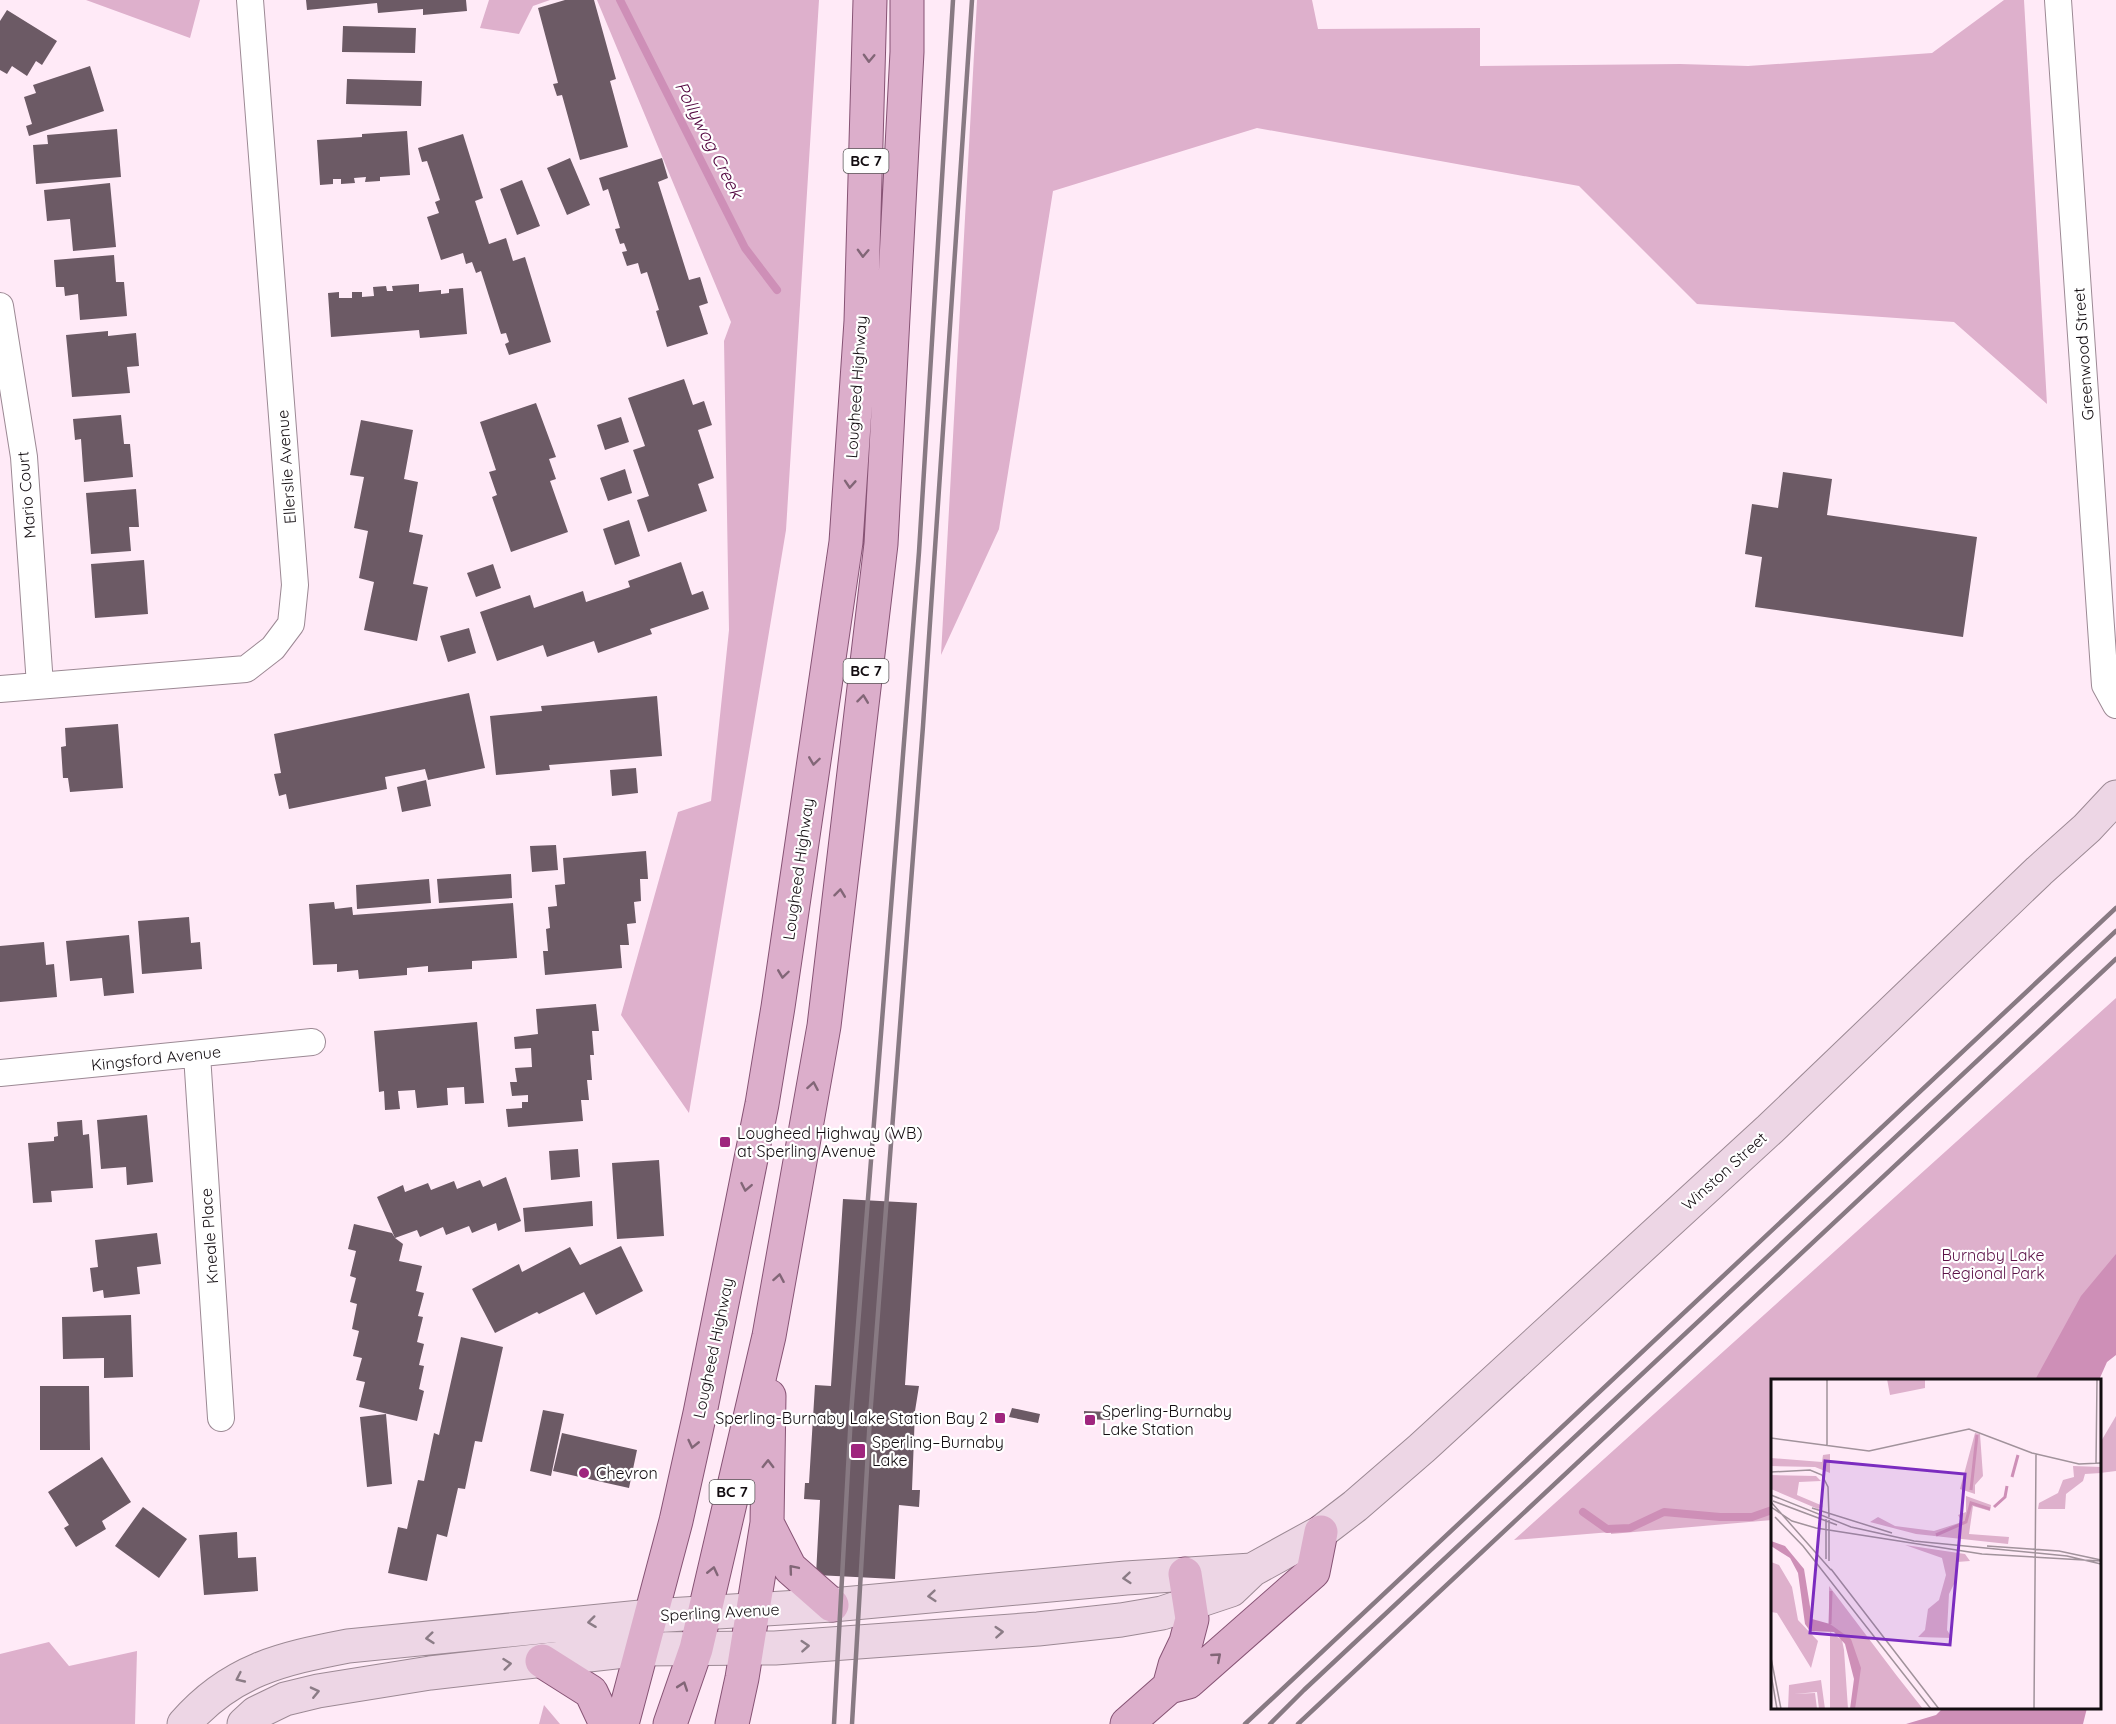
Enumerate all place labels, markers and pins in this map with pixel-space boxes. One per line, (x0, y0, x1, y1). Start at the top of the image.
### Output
place label: Lougheed Highway (WB) at Sperling Avenue (737, 1123, 922, 1161)
marker: Lougheed Highway (WB) at Sperling Avenue (718, 1135, 732, 1149)
place label: Sperling-Burnaby Lake Station (1102, 1401, 1232, 1439)
place label: Sperling-Burnaby Lake Station Bay 2 (715, 1408, 988, 1428)
marker: Sperling-Burnaby Lake Station Bay 2 (993, 1411, 1007, 1425)
marker: Sperling-Burnaby Lake Station (1083, 1413, 1097, 1427)
place label: Sperling–Burnaby Lake (872, 1432, 1004, 1470)
marker: Sperling–Burnaby Lake (849, 1442, 867, 1460)
place label: Chevron (596, 1463, 658, 1483)
marker: Chevron (577, 1466, 591, 1480)

